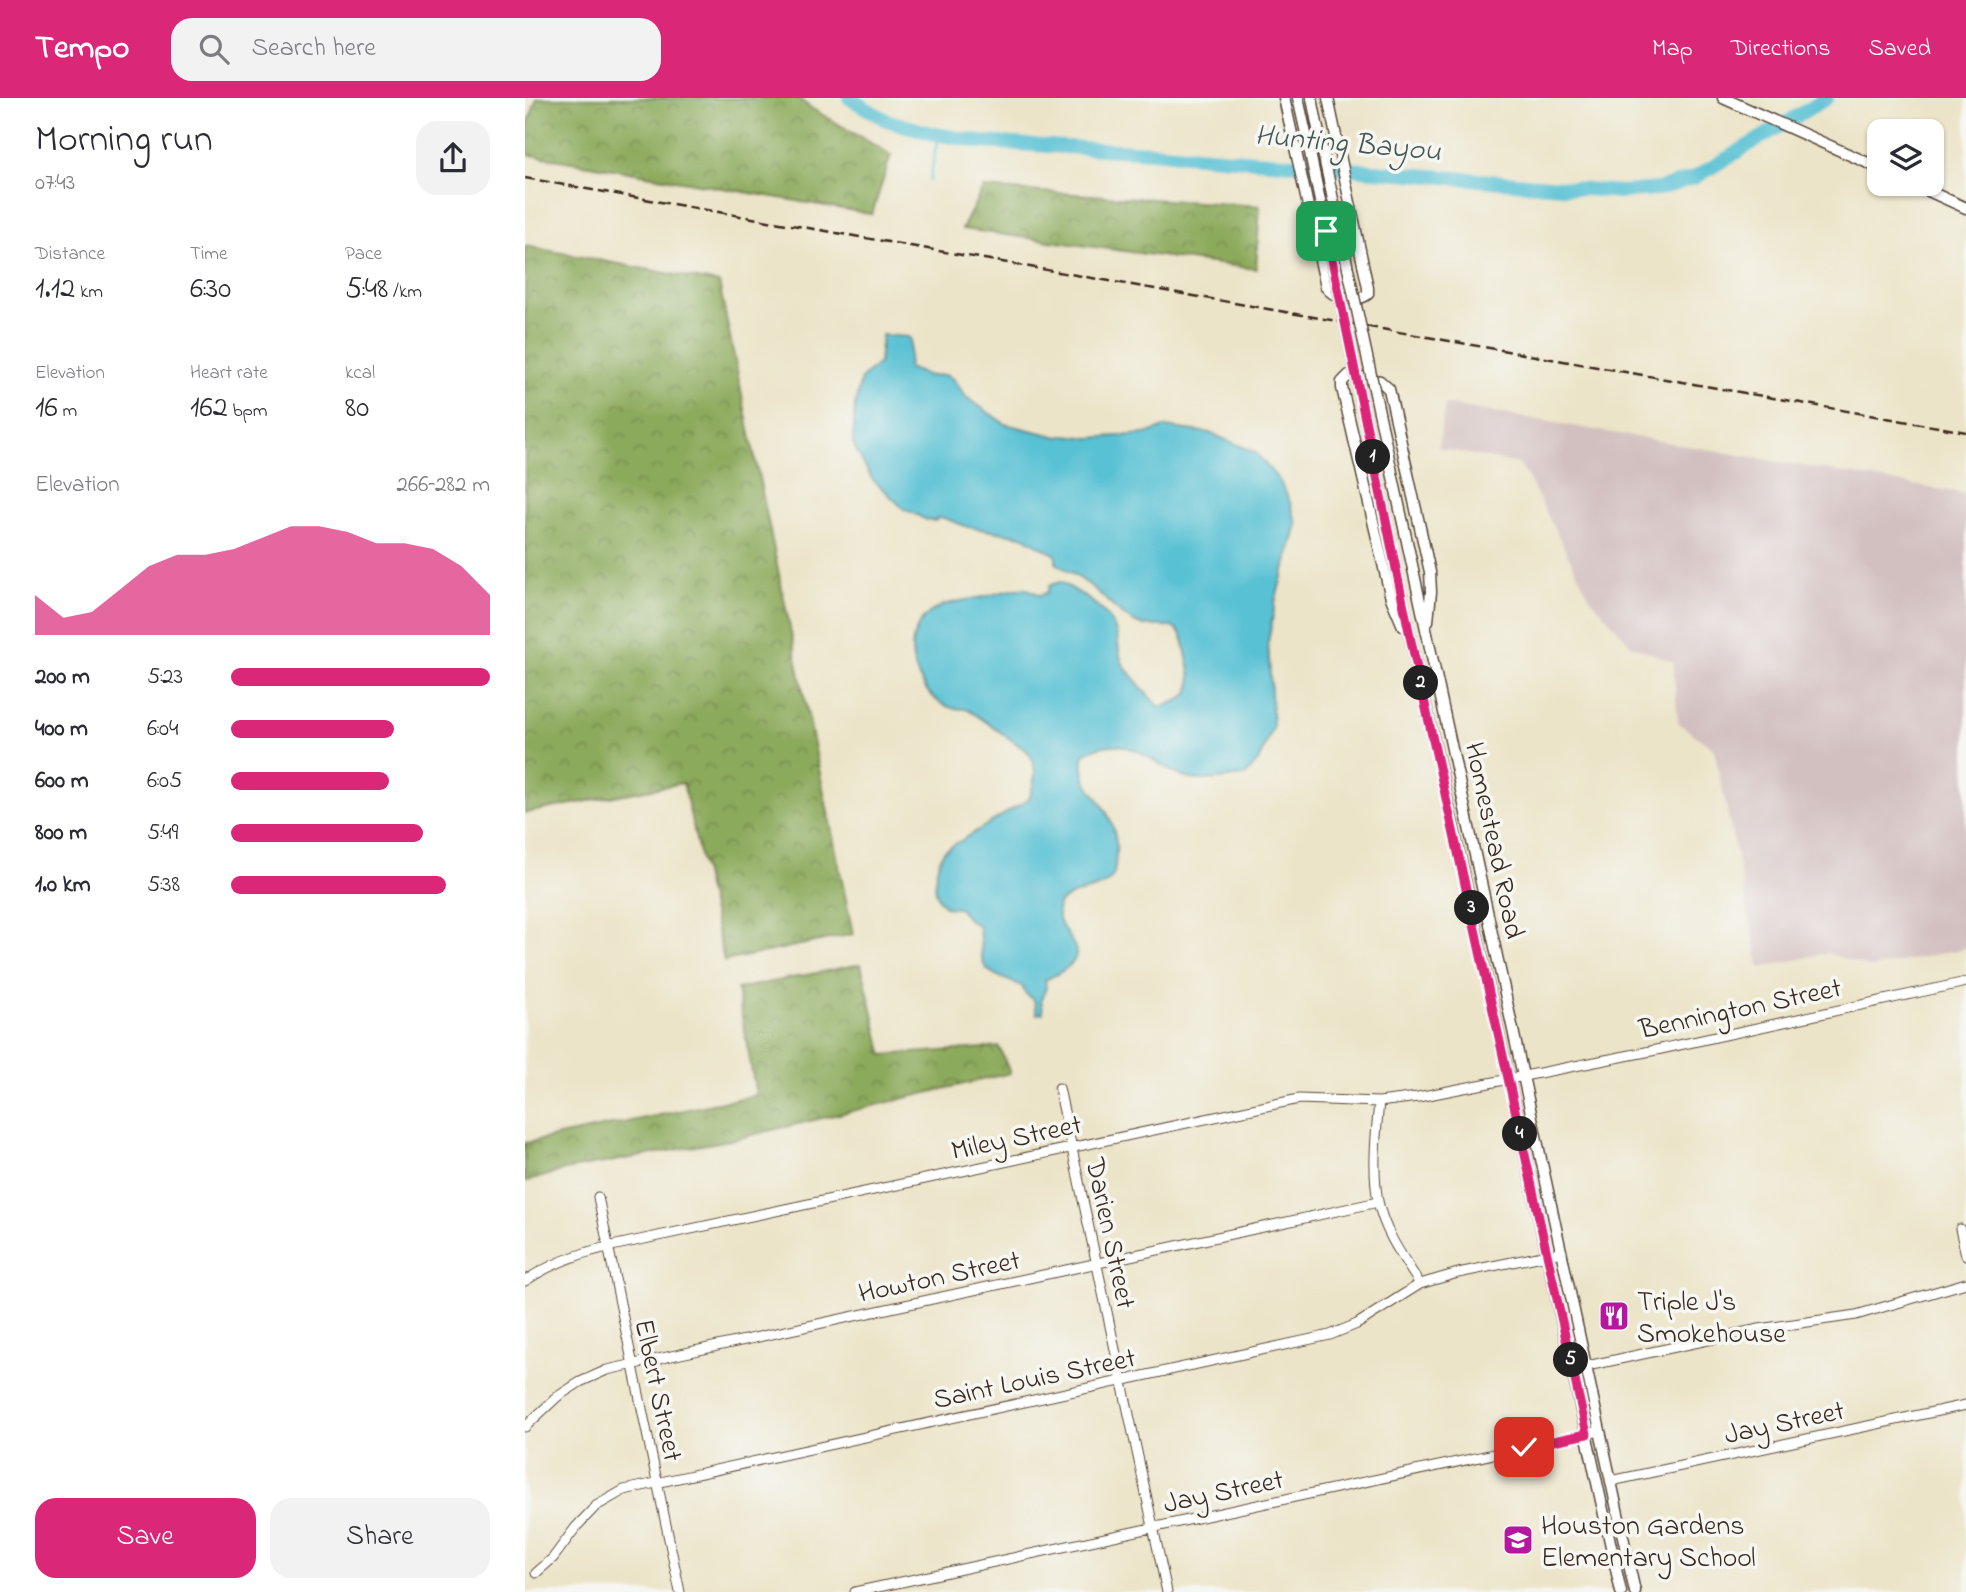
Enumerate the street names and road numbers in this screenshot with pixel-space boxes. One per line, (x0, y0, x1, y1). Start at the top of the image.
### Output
street label: Homestead Road (1452, 739, 1533, 943)
street label: Bennington Street (1635, 969, 1846, 1052)
street label: Miley Street (948, 1106, 1086, 1173)
street label: Darien Street (1072, 1154, 1145, 1313)
street label: Howton Street (855, 1241, 1024, 1316)
street label: Elbert Street (621, 1316, 692, 1466)
street label: Saint Louis Street (930, 1339, 1140, 1422)
street label: Jay Street (1721, 1392, 1849, 1457)
street label: Jay Street (1160, 1461, 1288, 1526)

